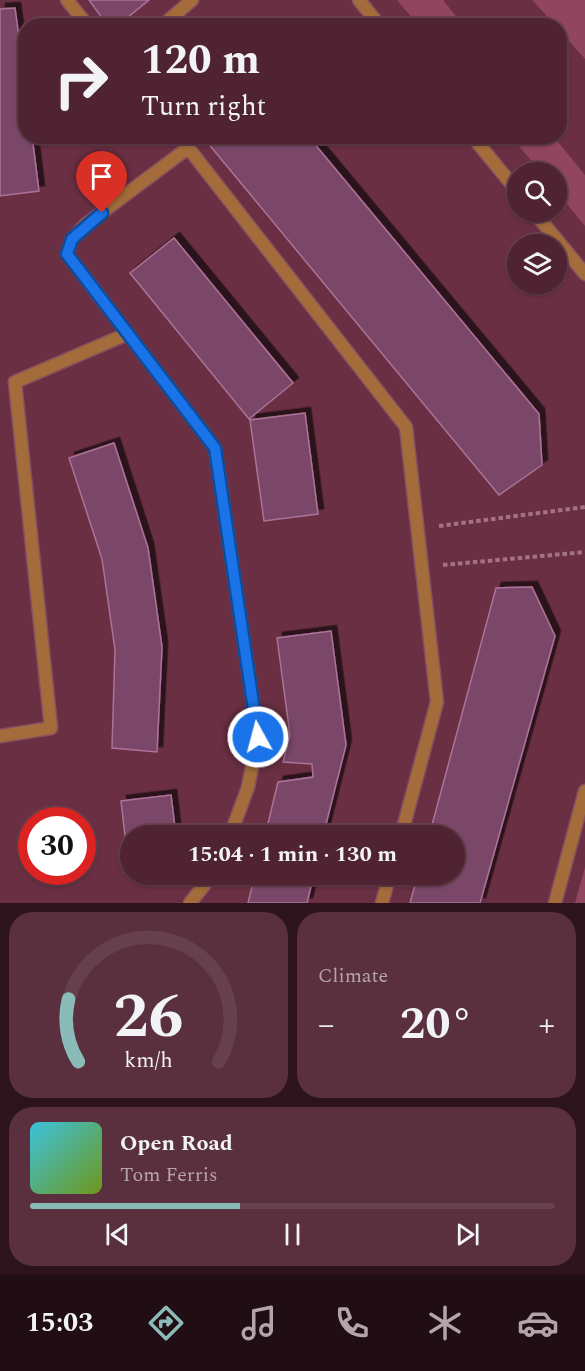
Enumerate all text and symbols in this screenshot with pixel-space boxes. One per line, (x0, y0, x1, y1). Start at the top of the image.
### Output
text: 120 m (141, 29, 260, 92)
icon: right (42, 42, 120, 120)
text: Turn right (141, 86, 266, 128)
pin (76, 151, 127, 213)
icon: arrive (85, 160, 118, 193)
map controls (507, 162, 567, 294)
button: search (507, 162, 567, 222)
button: layers (507, 234, 567, 294)
position arrow (226, 705, 290, 769)
speed limit sign: 30 (18, 807, 96, 885)
text: 15:04 · 1 min · 130 m (188, 838, 397, 871)
text: Climate (318, 961, 388, 991)
text: 26 (113, 970, 184, 1065)
text: 20° (400, 990, 473, 1059)
text: − (318, 1000, 335, 1050)
text: + (539, 1000, 555, 1050)
text: km/h (124, 1044, 173, 1077)
text: Open Road (120, 1127, 233, 1160)
text: Tom Ferris (120, 1160, 218, 1190)
icon: previous (101, 1218, 134, 1251)
icon: pause (276, 1218, 309, 1251)
icon: next (451, 1218, 484, 1251)
text: 15:03 (26, 1302, 93, 1344)
icon: directions (145, 1302, 187, 1344)
icon: music (238, 1302, 280, 1344)
icon: phone (331, 1302, 373, 1344)
icon: climate (424, 1302, 466, 1344)
icon: car (517, 1302, 559, 1344)

